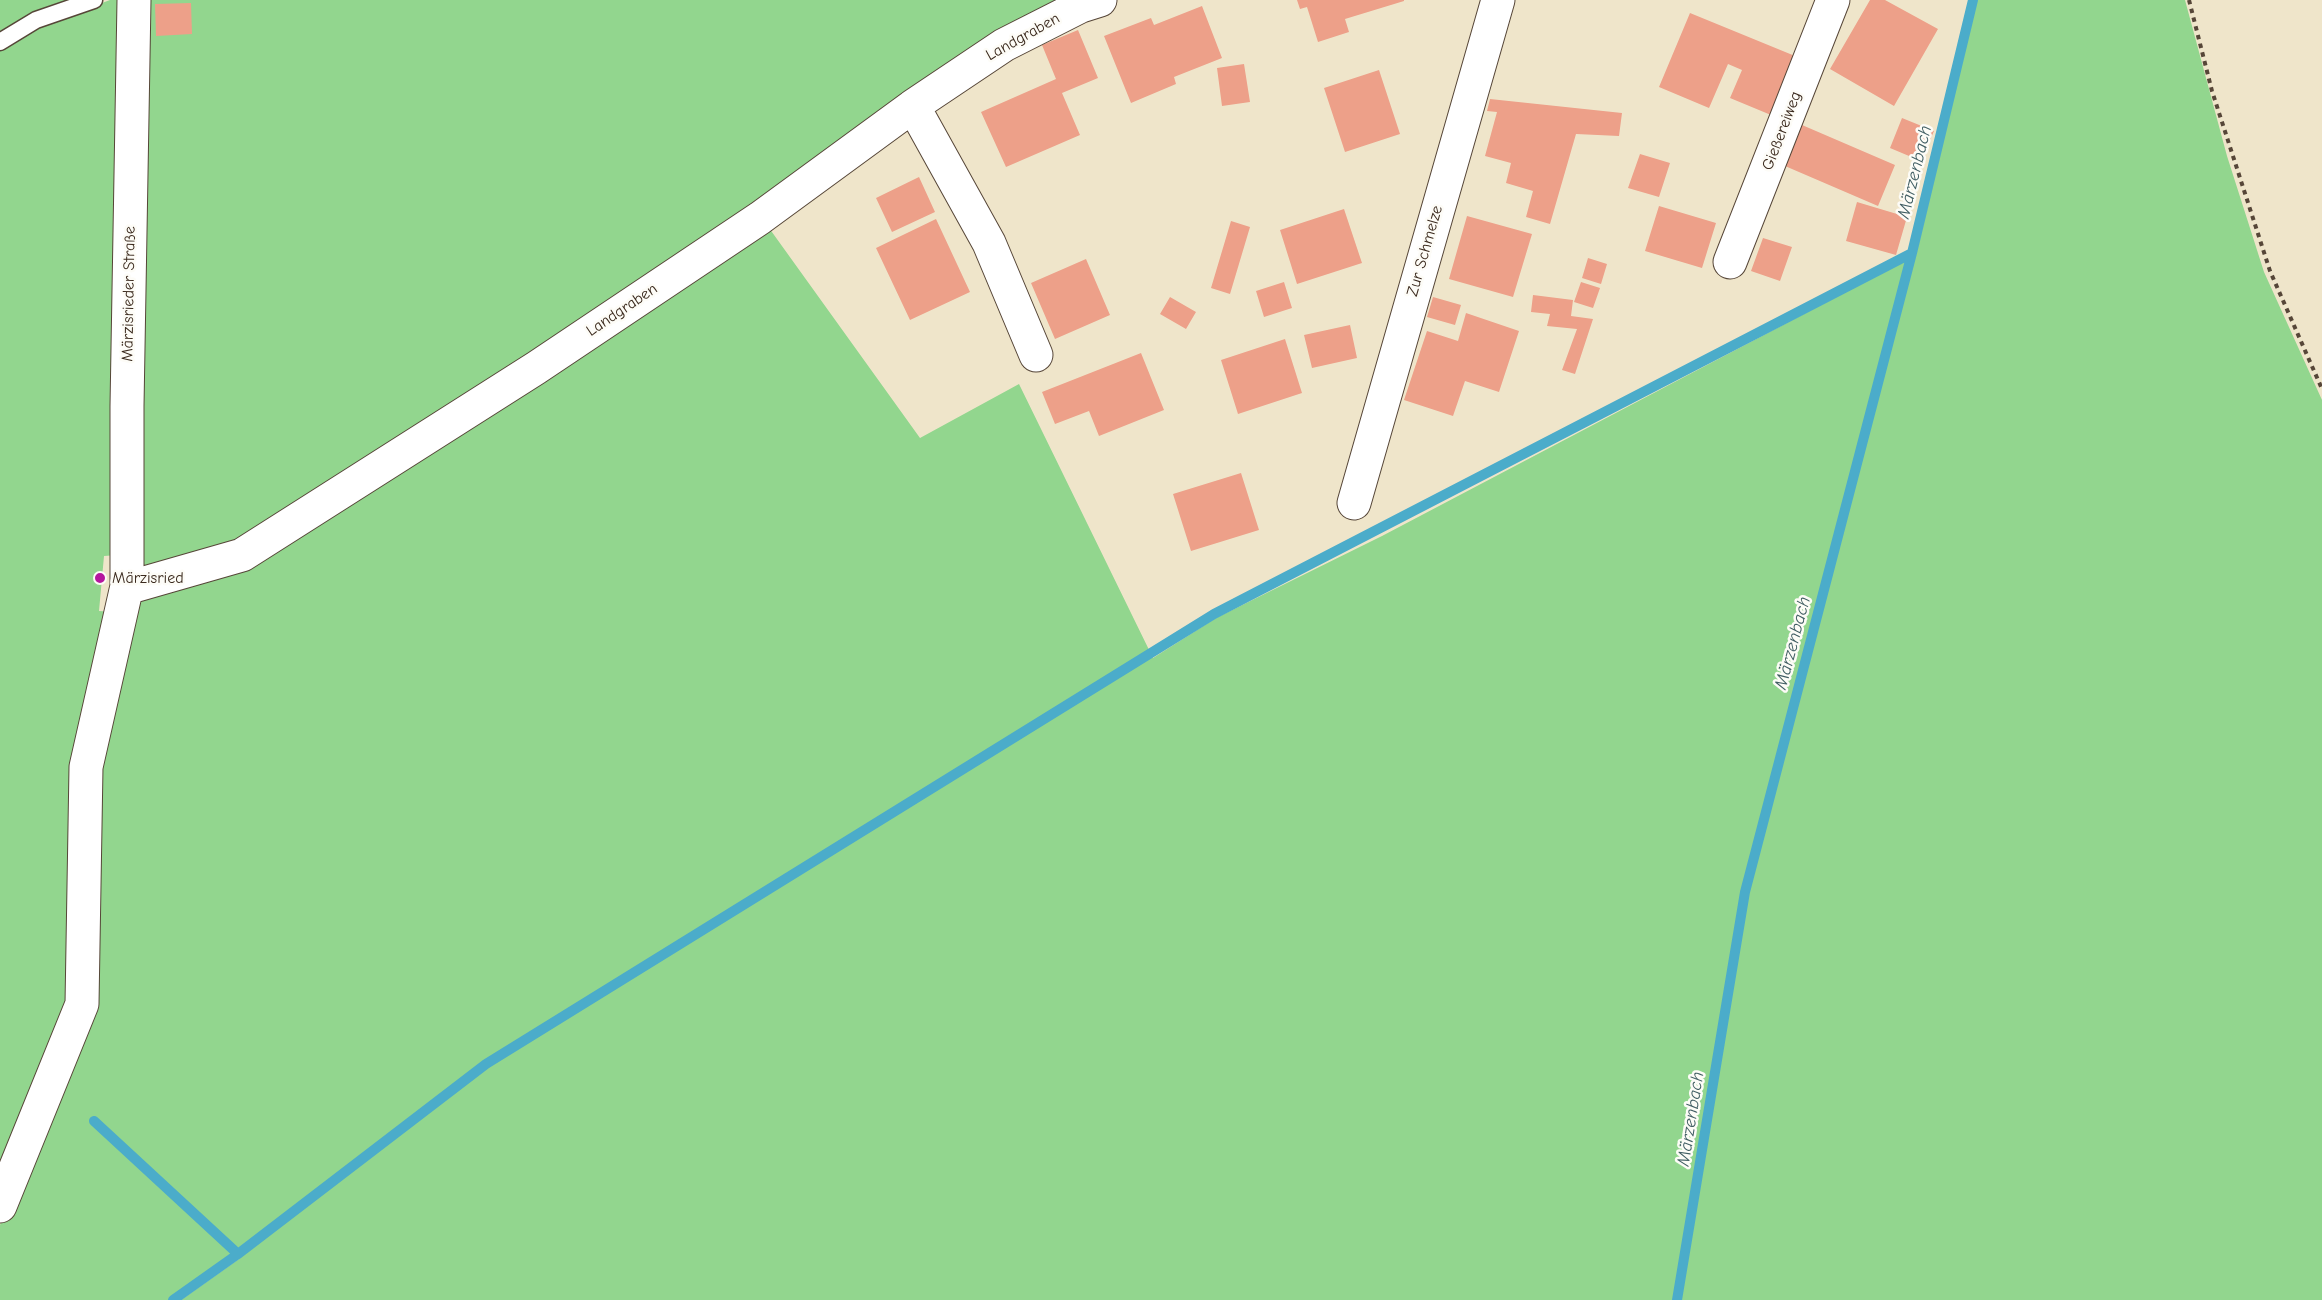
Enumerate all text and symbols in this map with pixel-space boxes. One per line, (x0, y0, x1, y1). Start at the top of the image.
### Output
street label: Landgraben (983, 9, 1063, 65)
street label: Gießereiweg (1758, 89, 1806, 173)
water label: Märzenbach (1893, 123, 1937, 221)
street label: Zur Schmelze (1403, 203, 1447, 299)
street label: Märzisrieder Straße (118, 226, 140, 362)
street label: Landgraben (583, 279, 661, 341)
place label: Märzisried (112, 568, 184, 588)
marker: Märzisried (93, 571, 107, 585)
water label: Märzenbach (1770, 594, 1816, 692)
water label: Märzenbach (1673, 1070, 1709, 1168)

